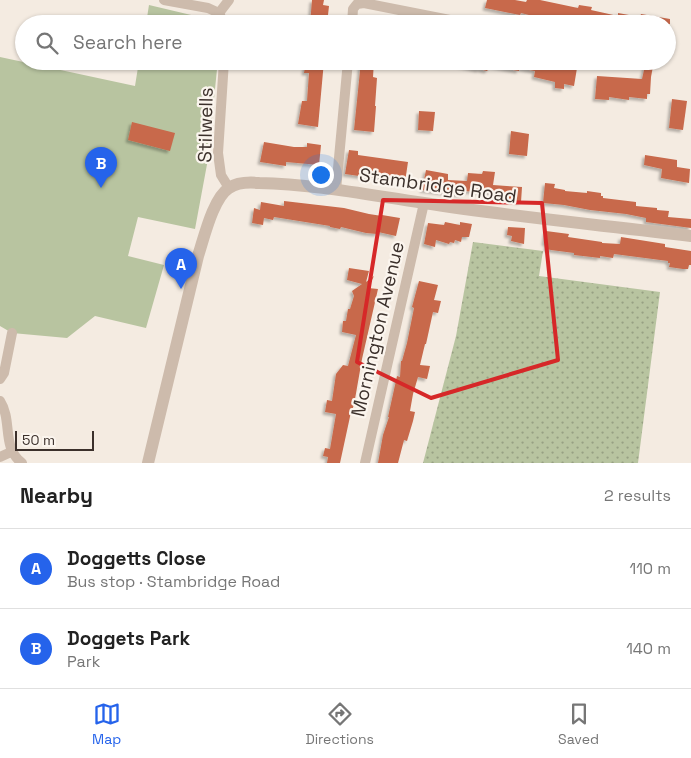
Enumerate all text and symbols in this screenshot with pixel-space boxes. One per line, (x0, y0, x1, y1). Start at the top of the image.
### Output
search box (15, 15, 676, 70)
icon: search (33, 29, 61, 57)
text: Search here (73, 30, 183, 55)
street label: Stilwells (192, 87, 219, 163)
pin: B (85, 147, 117, 188)
your location (308, 162, 334, 188)
street label: Stambridge Road (358, 162, 518, 209)
street label: Mornington Avenue (345, 239, 410, 419)
pin: A (165, 248, 197, 289)
scale bar (15, 428, 94, 451)
text: 50 m (22, 431, 55, 449)
text: Nearby (20, 482, 93, 509)
text: 2 results (604, 485, 671, 506)
text: Doggetts Close (67, 546, 206, 571)
text: A (31, 558, 41, 579)
text: 110 m (629, 558, 671, 579)
text: Bus stop · Stambridge Road (67, 571, 280, 592)
text: Doggets Park (67, 626, 190, 651)
text: B (31, 638, 41, 659)
text: 140 m (626, 638, 671, 659)
text: Park (67, 651, 100, 672)
tab: Map (92, 700, 121, 748)
tab: Directions (305, 700, 374, 748)
tab: Saved (558, 700, 599, 748)

